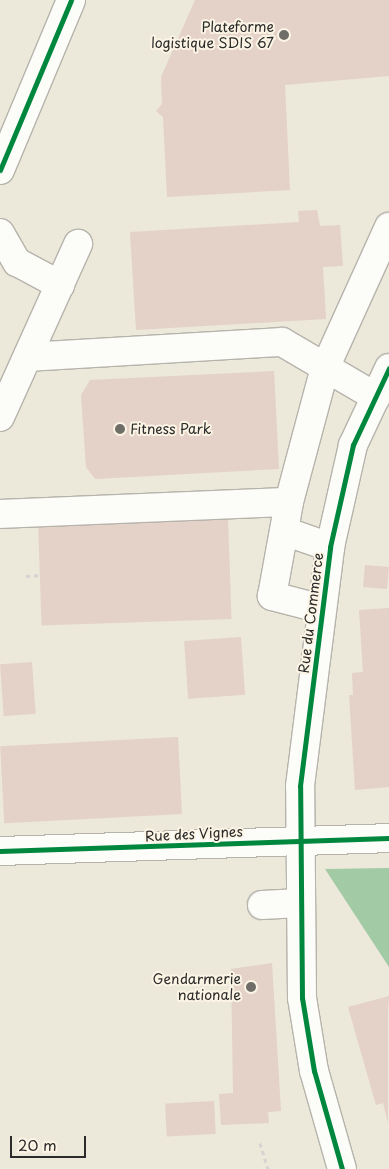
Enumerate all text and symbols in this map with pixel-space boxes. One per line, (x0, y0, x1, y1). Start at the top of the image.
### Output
place label: Plateforme logistique SDIS 67 (151, 19, 274, 52)
marker: Plateforme logistique SDIS 67 (278, 29, 290, 41)
place label: Fitness Park (130, 421, 212, 437)
marker: Fitness Park (114, 423, 126, 435)
street label: Rue du Commerce (295, 551, 327, 675)
street label: Rue des Vignes (143, 823, 245, 845)
place label: Gendarmerie nationale (153, 971, 241, 1004)
marker: Gendarmerie nationale (245, 981, 257, 993)
scale bar (12, 1126, 89, 1158)
text: 20 m (18, 1133, 57, 1156)

